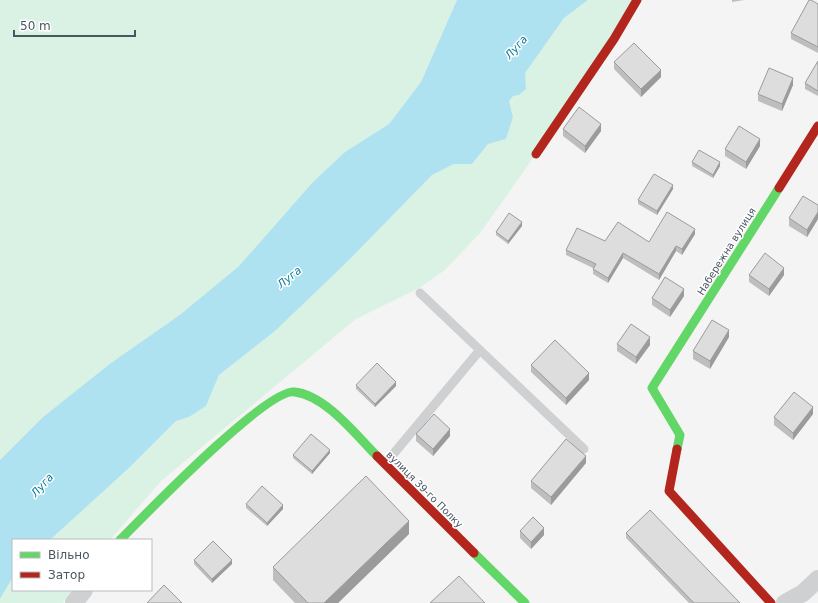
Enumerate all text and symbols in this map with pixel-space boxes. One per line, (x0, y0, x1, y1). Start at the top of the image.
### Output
scale bar (14, 12, 135, 38)
text: 50 m (20, 19, 51, 33)
water label: Луга (502, 33, 531, 63)
street label: Набережна вулиця (695, 206, 758, 297)
water label: Луга (274, 264, 304, 292)
street label: вулиця 39-го Полку (384, 449, 465, 530)
water label: Луга (28, 471, 57, 501)
legend (12, 539, 152, 591)
text: Вільно (48, 548, 90, 562)
text: Затор (48, 568, 85, 582)

